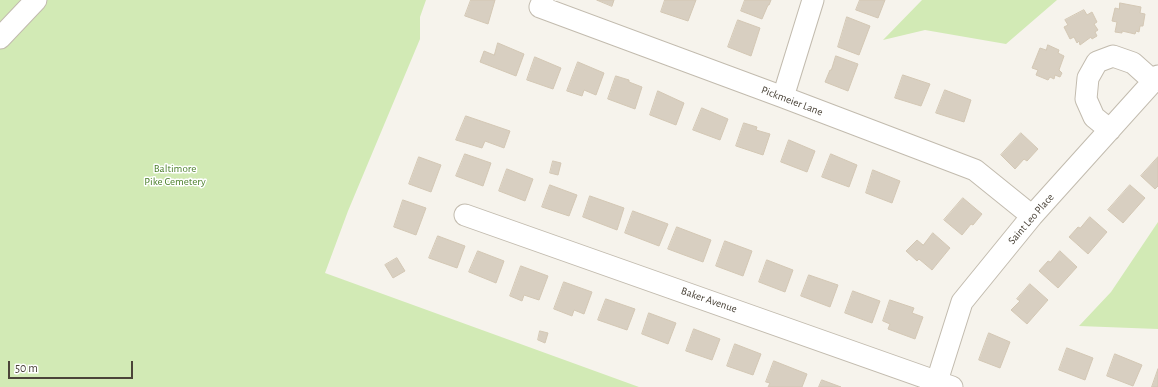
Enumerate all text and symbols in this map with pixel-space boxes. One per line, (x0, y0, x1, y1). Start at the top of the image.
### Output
street label: Pickmeier Lane (759, 83, 825, 119)
park label: Baltimore Pike Cemetery (144, 162, 206, 188)
street label: Saint Leo Place (1005, 191, 1057, 247)
street label: Baker Avenue (679, 284, 739, 316)
scale bar (10, 353, 135, 379)
text: 50 m (15, 362, 38, 374)

